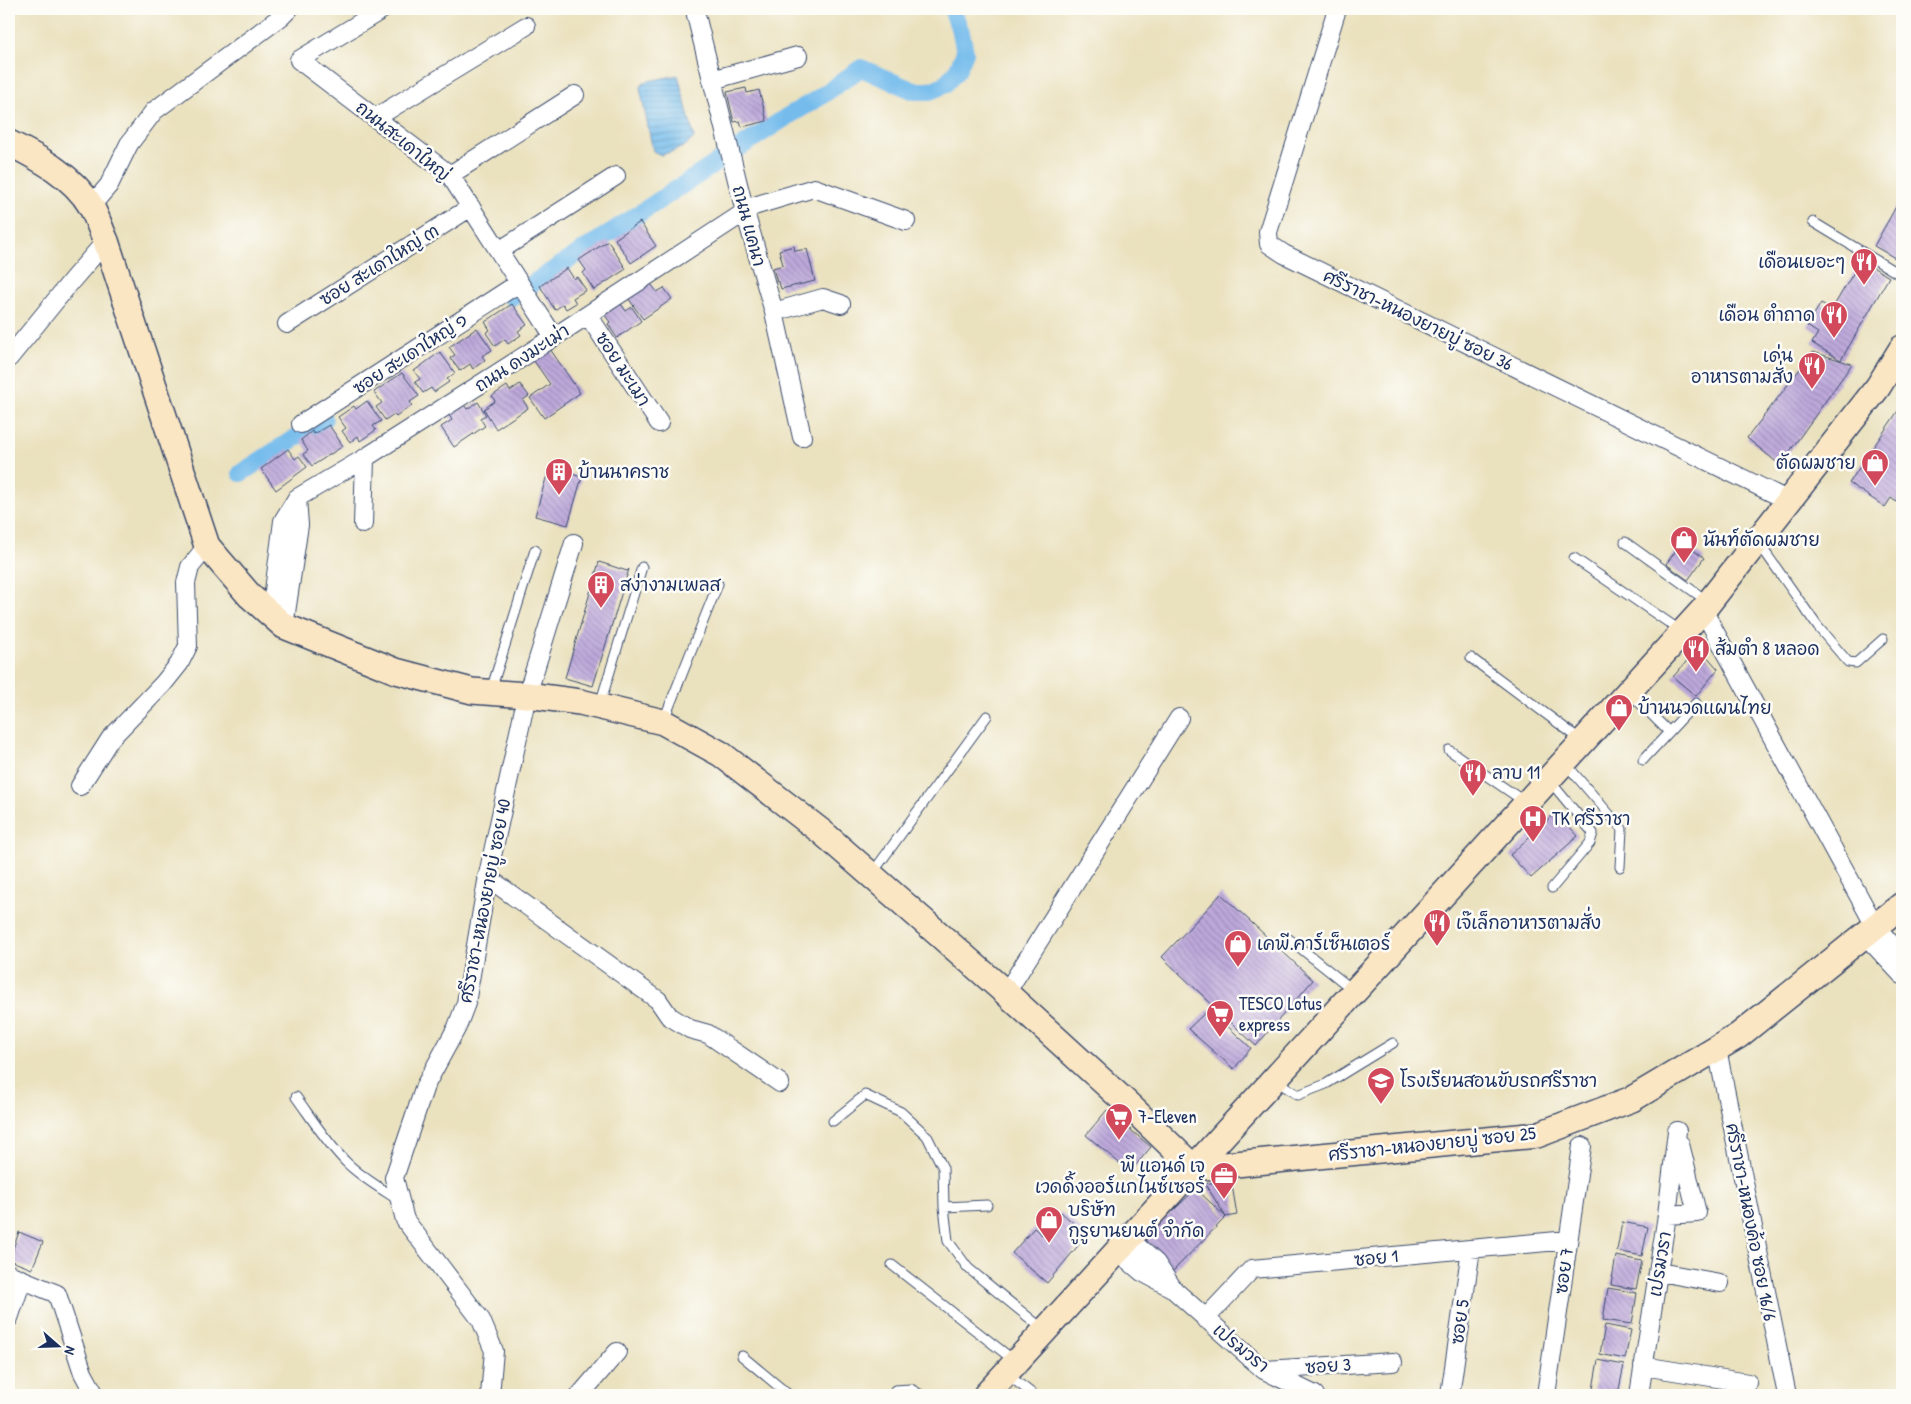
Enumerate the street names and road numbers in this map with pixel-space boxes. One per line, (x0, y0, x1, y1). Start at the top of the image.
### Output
street label: ถนนสะเดาใหญ่ (351, 95, 456, 186)
street label: ถนน แคนา (727, 183, 772, 269)
street label: ซอย สะเดาใหญ่ ๓ (314, 218, 443, 311)
street label: ศรีราชา-หนองยายบู่ ซอย 36 (1319, 263, 1517, 378)
street label: ซอย สะเดาใหญ่ ๑ (348, 307, 472, 400)
street label: ถนน ดงมะเม่า (469, 318, 574, 398)
street label: ซอย มะเมา (590, 327, 657, 411)
street label: ศรีราชา-หนองยายบู่ ซอย 40 (452, 797, 519, 1005)
street label: ศรีราชา-หนองยายบู่ ซอย 25 (1327, 1120, 1537, 1169)
street label: ศรีราชา-หนองค้อ ซอย 16/6 (1720, 1121, 1783, 1323)
street label: เปรมวรา (1642, 1229, 1677, 1298)
street label: ซอย 1 (1353, 1243, 1399, 1272)
street label: ซอย 7 (1548, 1246, 1579, 1296)
street label: ซอย 5 (1444, 1297, 1475, 1346)
street label: เปรมวรา (1208, 1317, 1275, 1378)
street label: ซอย 3 (1304, 1351, 1352, 1380)

